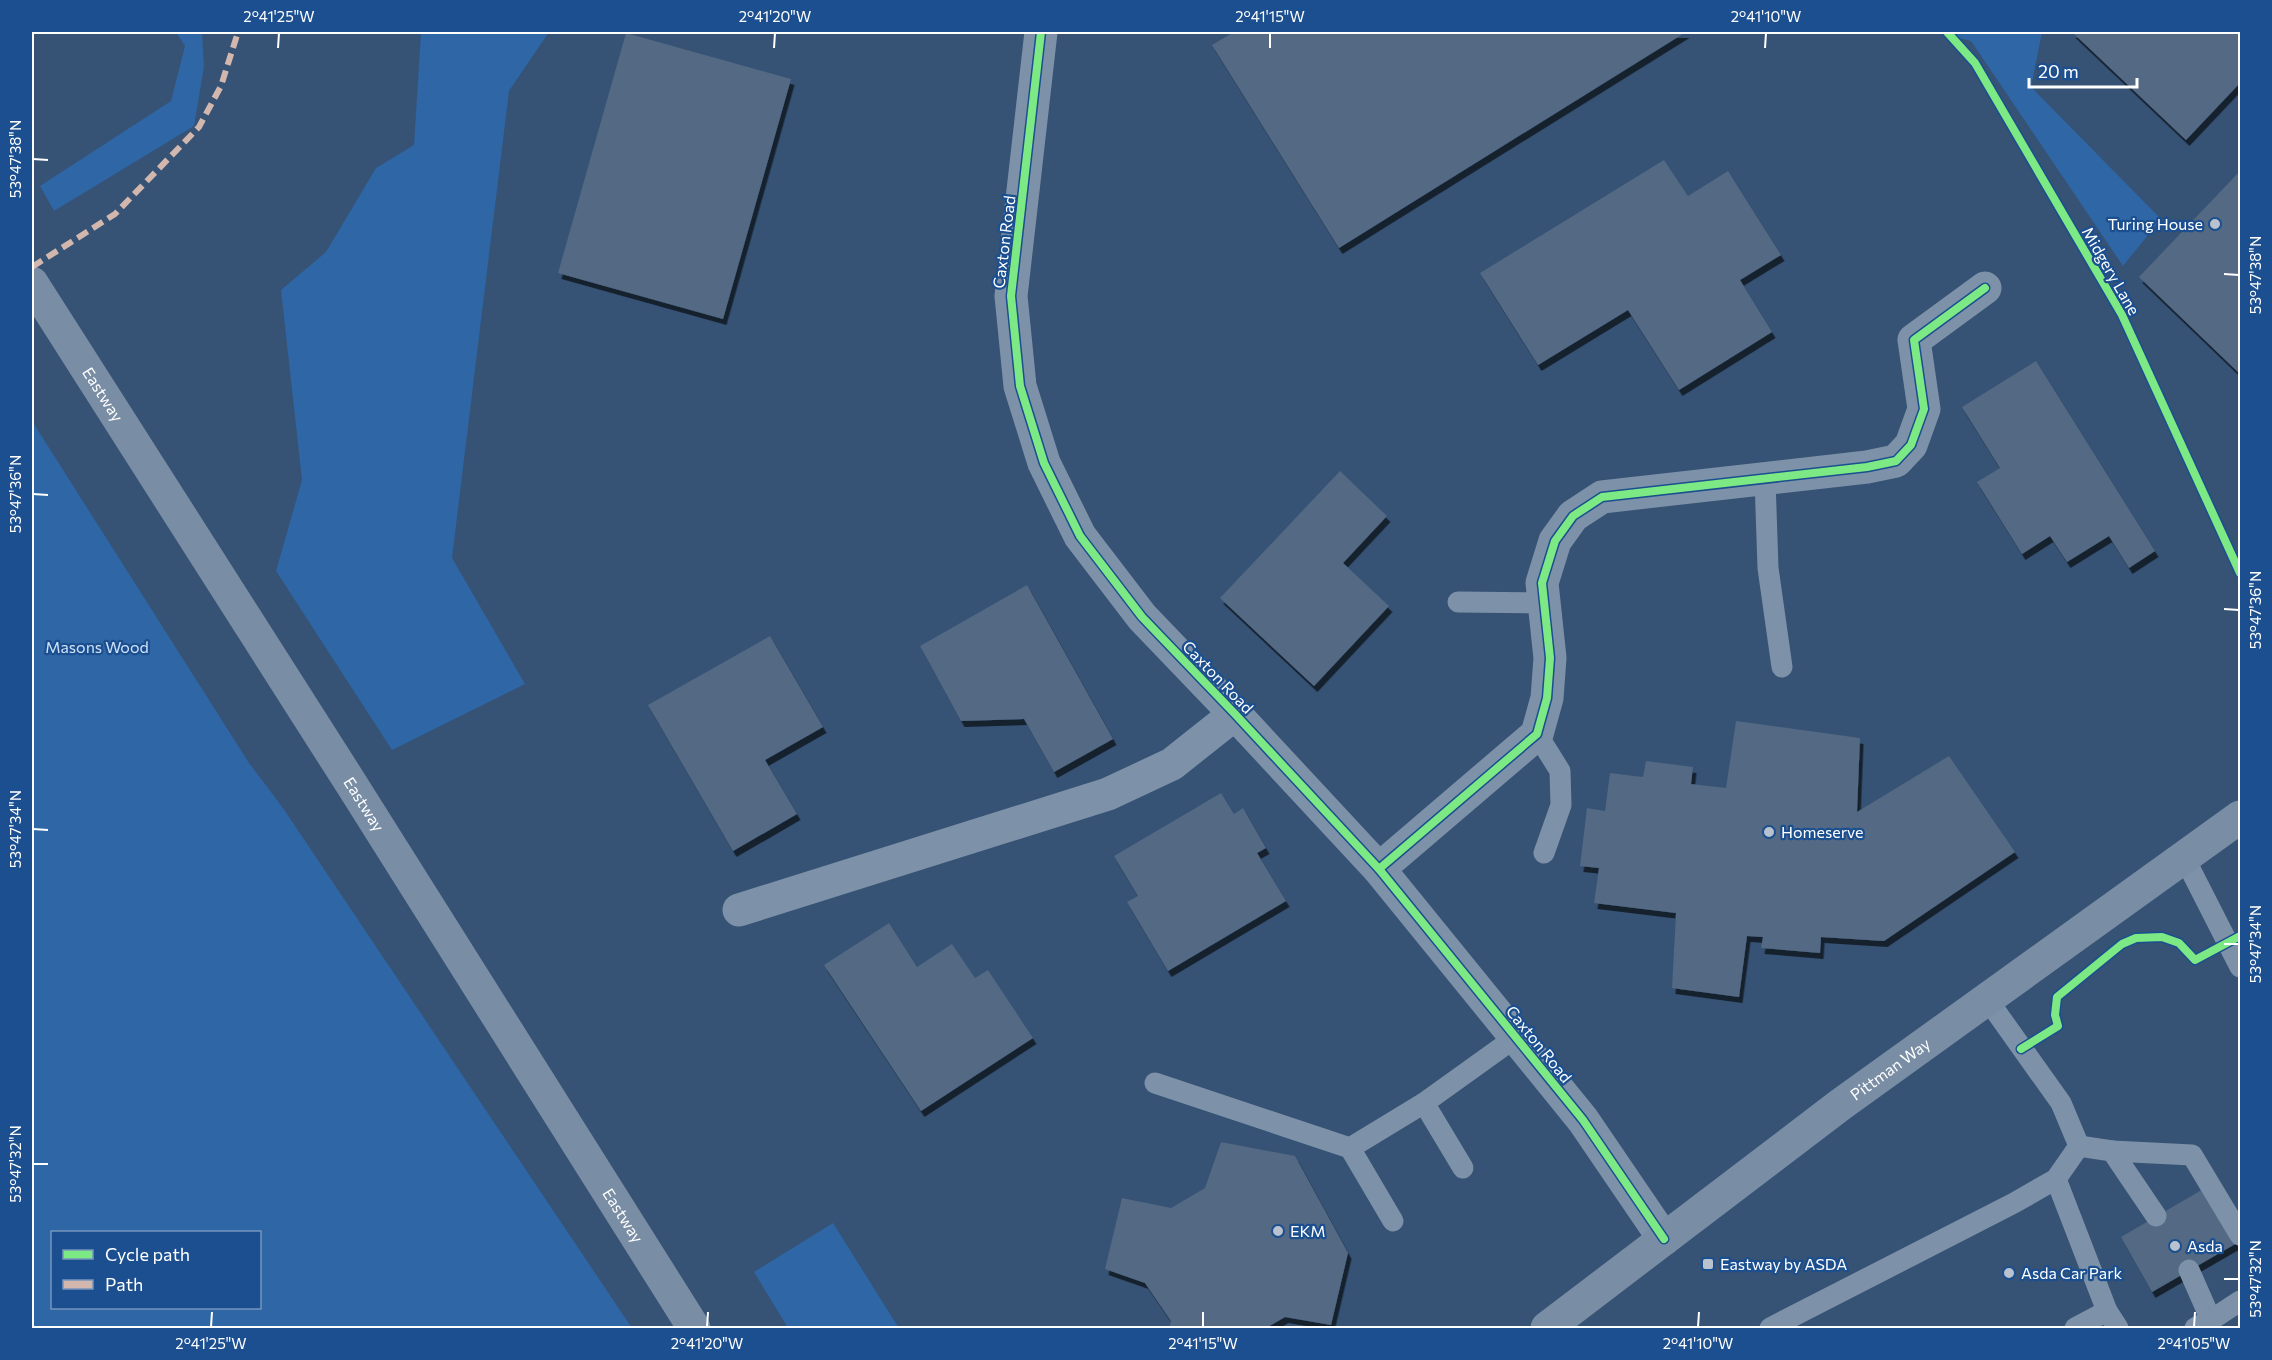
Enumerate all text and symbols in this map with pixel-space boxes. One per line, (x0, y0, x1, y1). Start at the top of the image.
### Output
text: 2°41'25"W (243, 7, 315, 25)
text: 2°41'20"W (739, 7, 811, 25)
text: 2°41'15"W (1235, 7, 1305, 25)
text: 2°41'10"W (1731, 7, 1801, 25)
scale bar (2029, 51, 2137, 89)
text: 20 m (2038, 60, 2079, 82)
text: 53°47'38"N (6, 120, 24, 198)
street label: Caxton Road (988, 194, 1019, 289)
place label: Turing House (2108, 214, 2203, 233)
marker: Turing House (2208, 217, 2222, 231)
street label: Midgery Lane (2079, 223, 2144, 318)
text: 53°47'38"N (2246, 236, 2264, 314)
street label: Eastway (79, 363, 128, 425)
text: 53°47'36"N (6, 455, 24, 533)
text: 53°47'36"N (2246, 571, 2264, 649)
street label: Caxton Road (1179, 636, 1258, 717)
park label: Masons Wood (45, 637, 149, 656)
street label: Eastway (340, 773, 389, 835)
text: 53°47'34"N (6, 790, 24, 868)
place label: Homeserve (1781, 822, 1863, 841)
marker: Homeserve (1762, 825, 1776, 839)
text: 53°47'34"N (2246, 905, 2264, 983)
street label: Caxton Road (1503, 1001, 1576, 1086)
street label: Pittman Way (1846, 1033, 1933, 1104)
text: 53°47'32"N (6, 1125, 24, 1203)
street label: Eastway (599, 1184, 648, 1246)
place label: EKM (1290, 1221, 1326, 1240)
marker: EKM (1271, 1224, 1285, 1238)
legend (51, 1231, 261, 1309)
place label: Asda (2187, 1236, 2223, 1255)
marker: Asda (2168, 1239, 2182, 1253)
text: 53°47'32"N (2246, 1240, 2264, 1318)
text: Cycle path (105, 1243, 190, 1265)
place label: Eastway by ASDA (1720, 1254, 1847, 1273)
marker: Eastway by ASDA (1701, 1257, 1715, 1271)
place label: Asda Car Park (2021, 1263, 2123, 1282)
marker: Asda Car Park (2002, 1266, 2016, 1280)
text: Path (105, 1273, 143, 1295)
text: 2°41'25"W (175, 1334, 247, 1352)
text: 2°41'20"W (671, 1334, 743, 1352)
text: 2°41'15"W (1168, 1334, 1238, 1352)
text: 2°41'10"W (1663, 1334, 1733, 1352)
text: 2°41'05"W (2158, 1334, 2230, 1352)

